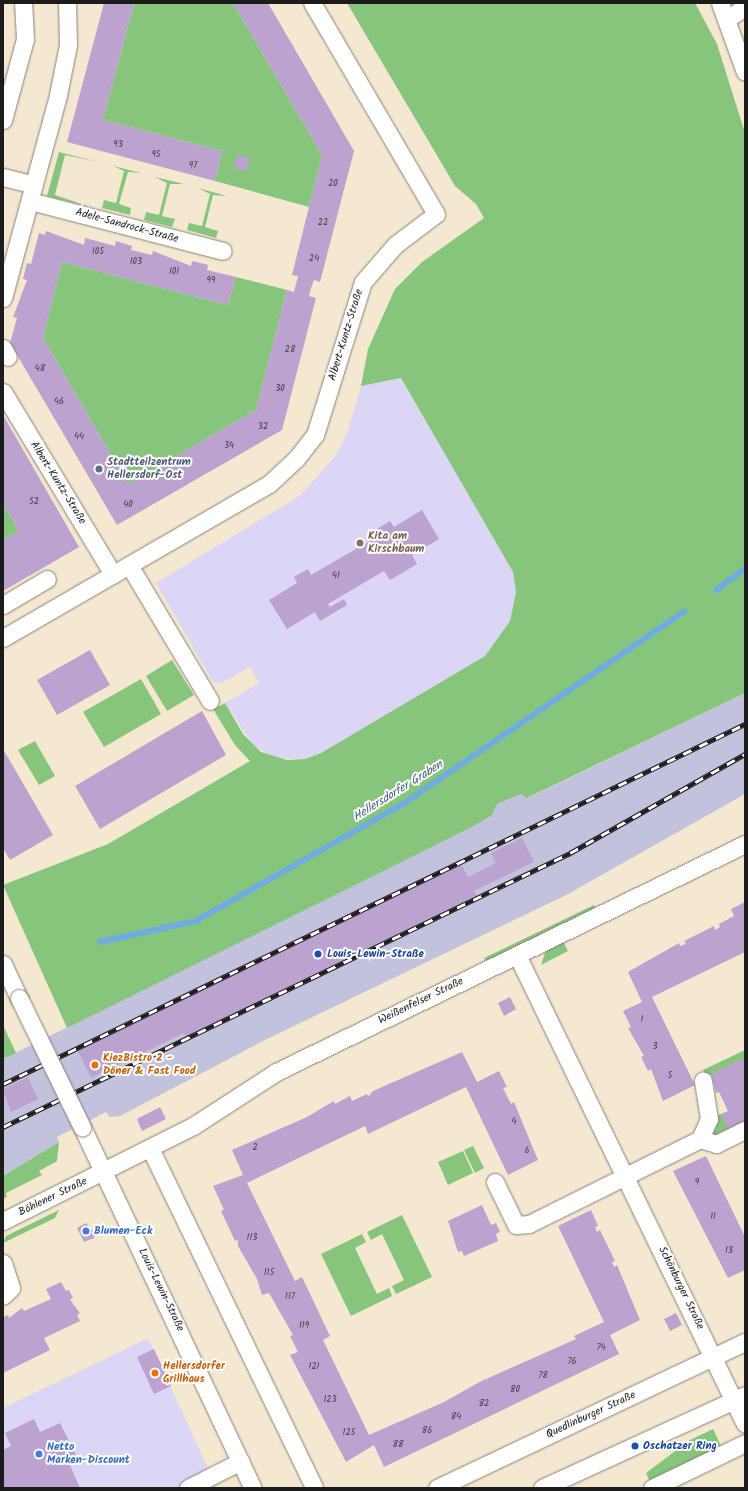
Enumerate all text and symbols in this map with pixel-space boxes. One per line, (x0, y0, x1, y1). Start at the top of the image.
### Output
house number: 93 (113, 140, 123, 150)
house number: 95 (151, 150, 161, 160)
house number: 97 (189, 161, 197, 171)
house number: 20 (328, 179, 338, 189)
street label: Adele-Sandrock-Straße (74, 206, 180, 246)
house number: 22 (318, 218, 328, 228)
house number: 105 (92, 247, 104, 257)
house number: 24 (309, 254, 319, 264)
house number: 103 (130, 257, 142, 267)
house number: 101 (169, 267, 179, 277)
house number: 99 (207, 276, 215, 286)
street label: Albert-Kuntz-Straße (326, 288, 366, 382)
house number: 28 (285, 345, 295, 355)
house number: 48 (35, 364, 45, 374)
house number: 30 (275, 384, 285, 394)
house number: 46 (54, 397, 64, 407)
house number: 32 (258, 422, 268, 432)
house number: 44 (74, 432, 84, 442)
street label: Albert-Kuntz-Straße (27, 439, 89, 527)
house number: 34 (224, 441, 234, 451)
place label: Stadtteilzentrum Hellersdorf-Ost (107, 456, 191, 482)
marker: Stadtteilzentrum Hellersdorf-Ost (94, 464, 104, 474)
house number: 52 (29, 497, 39, 507)
house number: 40 (123, 500, 133, 510)
place label: Kita am Kirschbaum (368, 530, 424, 556)
marker: Kita am Kirschbaum (355, 538, 365, 548)
house number: 41 (332, 571, 340, 581)
water label: Hellersdorfer Graben (351, 758, 445, 824)
place label: Louis-Lewin-Straße (327, 947, 424, 961)
marker: Louis-Lewin-Straße (312, 948, 324, 960)
street label: Weißenfelser Straße (376, 975, 466, 1027)
house number: 1 (641, 1015, 643, 1025)
house number: 3 (652, 1042, 658, 1052)
place label: KiezBistro 2 - Döner & Fast Food (103, 1052, 196, 1078)
marker: KiezBistro 2 - Döner & Fast Food (90, 1060, 100, 1070)
house number: 5 (668, 1071, 672, 1081)
house number: 4 (512, 1117, 516, 1127)
house number: 2 (252, 1143, 258, 1153)
house number: 6 (524, 1146, 530, 1156)
street label: Böhlener Straße (17, 1175, 89, 1219)
house number: 9 (695, 1178, 699, 1188)
house number: 11 (710, 1212, 716, 1222)
place label: Blumen-Eck (94, 1224, 152, 1238)
marker: Blumen-Eck (81, 1226, 91, 1236)
house number: 113 (247, 1233, 257, 1243)
street label: Schönburger Straße (655, 1244, 707, 1332)
street label: Louis-Lewin-Straße (135, 1246, 187, 1334)
house number: 13 (725, 1246, 733, 1256)
house number: 115 (264, 1268, 274, 1278)
house number: 117 (285, 1292, 295, 1302)
house number: 119 (299, 1321, 309, 1331)
house number: 74 (596, 1343, 606, 1353)
house number: 76 (567, 1357, 577, 1367)
place label: Hellersdorfer Grillhaus (163, 1360, 225, 1386)
house number: 121 (309, 1362, 319, 1372)
marker: Hellersdorfer Grillhaus (150, 1368, 160, 1378)
house number: 78 (538, 1371, 548, 1381)
house number: 80 (510, 1385, 520, 1395)
street label: Quedlinburger Straße (544, 1388, 638, 1442)
house number: 123 (323, 1395, 337, 1405)
house number: 82 (479, 1399, 489, 1409)
house number: 84 (451, 1412, 461, 1422)
house number: 86 (422, 1426, 432, 1436)
house number: 125 (343, 1428, 355, 1438)
place label: Oschatzer Ring (643, 1439, 717, 1453)
house number: 88 (393, 1440, 403, 1450)
place label: Netto Marken-Discount (47, 1441, 130, 1467)
marker: Oschatzer Ring (630, 1441, 640, 1451)
marker: Netto Marken-Discount (34, 1449, 44, 1459)

